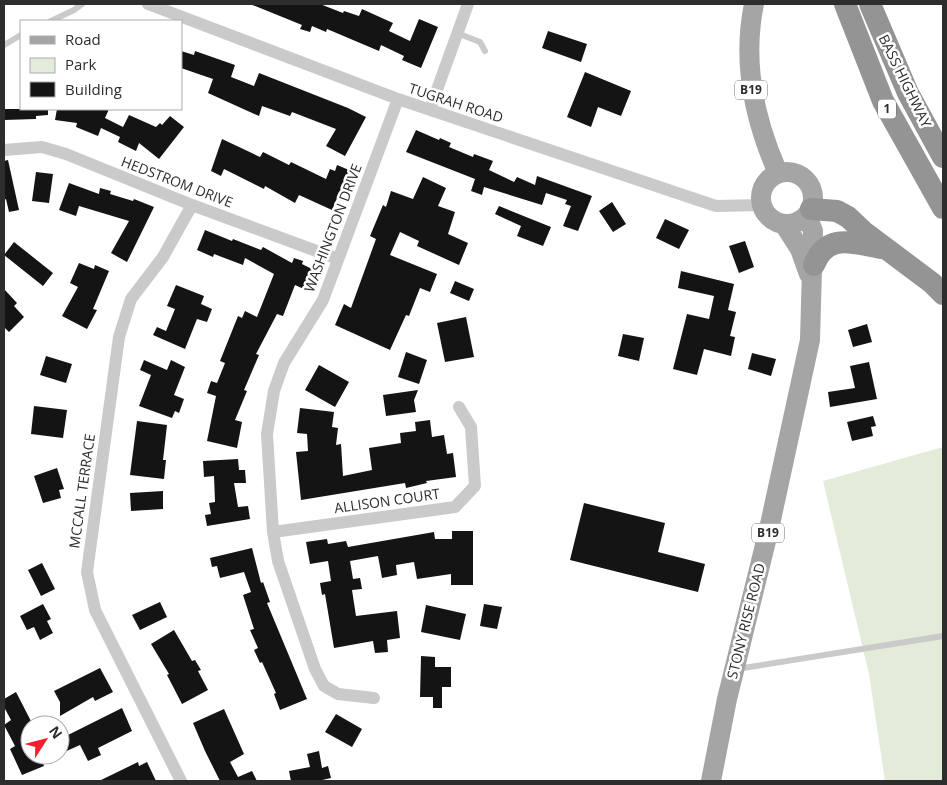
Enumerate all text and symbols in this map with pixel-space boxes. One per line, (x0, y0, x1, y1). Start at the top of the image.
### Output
legend (20, 20, 182, 110)
text: Road (65, 29, 101, 49)
street label: BASS HIGHWAY (875, 31, 936, 131)
text: Park (65, 54, 96, 74)
street label: TUGRAH ROAD (407, 78, 506, 127)
text: Building (65, 79, 122, 99)
road number: B19 (735, 80, 767, 100)
road number: 1 (878, 100, 896, 118)
street label: HEDSTROM DRIVE (119, 151, 236, 212)
street label: WASHINGTON DRIVE (299, 161, 366, 295)
street label: MCCALL TERRACE (64, 432, 99, 549)
street label: ALLISON COURT (333, 484, 441, 517)
road number: B19 (752, 524, 784, 542)
street label: STONY RISE ROAD (722, 561, 769, 681)
north arrow (20, 715, 70, 765)
text: N (45, 722, 67, 742)

